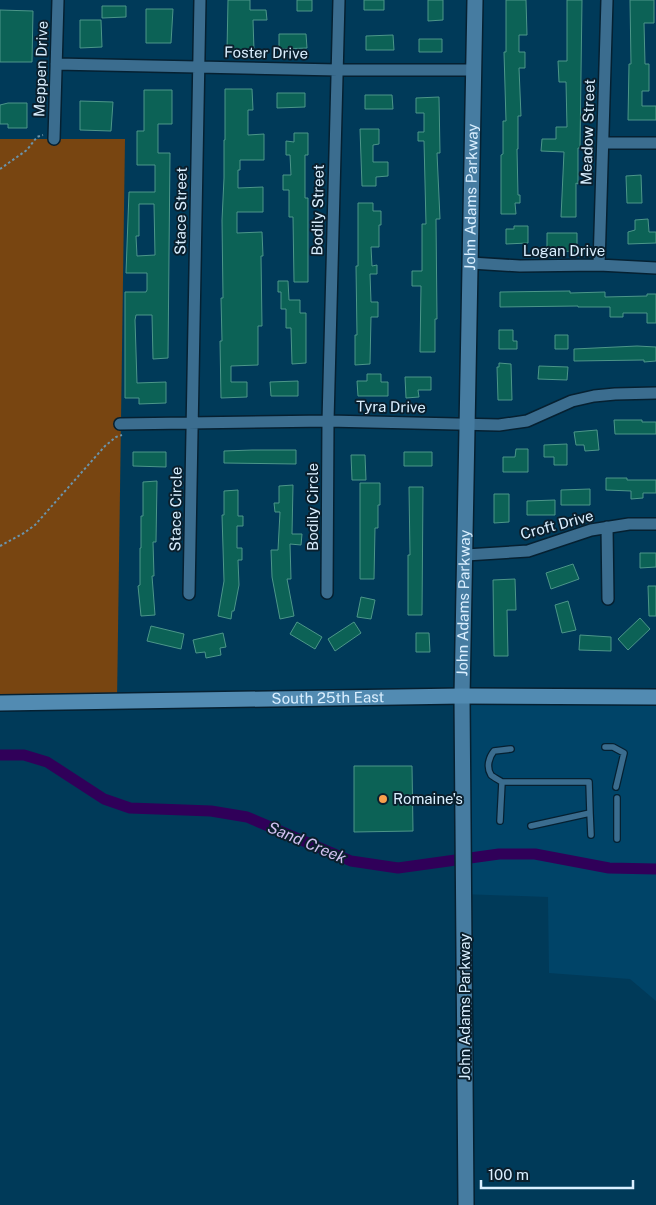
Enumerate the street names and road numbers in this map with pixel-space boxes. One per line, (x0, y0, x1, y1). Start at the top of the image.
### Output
street label: Meppen Drive (30, 21, 51, 117)
street label: Foster Drive (224, 43, 308, 62)
street label: Meadow Street (577, 78, 598, 185)
street label: John Adams Parkway (461, 123, 481, 271)
street label: Bodily Street (308, 164, 327, 256)
street label: Stace Street (171, 167, 190, 255)
street label: Logan Drive (523, 242, 605, 259)
street label: Tyra Drive (356, 397, 426, 416)
street label: Bodily Circle (304, 463, 321, 551)
street label: Stace Circle (166, 467, 185, 551)
street label: Croft Drive (518, 507, 595, 542)
street label: John Adams Parkway (453, 529, 473, 677)
street label: South 25th East (271, 688, 385, 707)
street label: John Adams Parkway (456, 934, 473, 1080)

